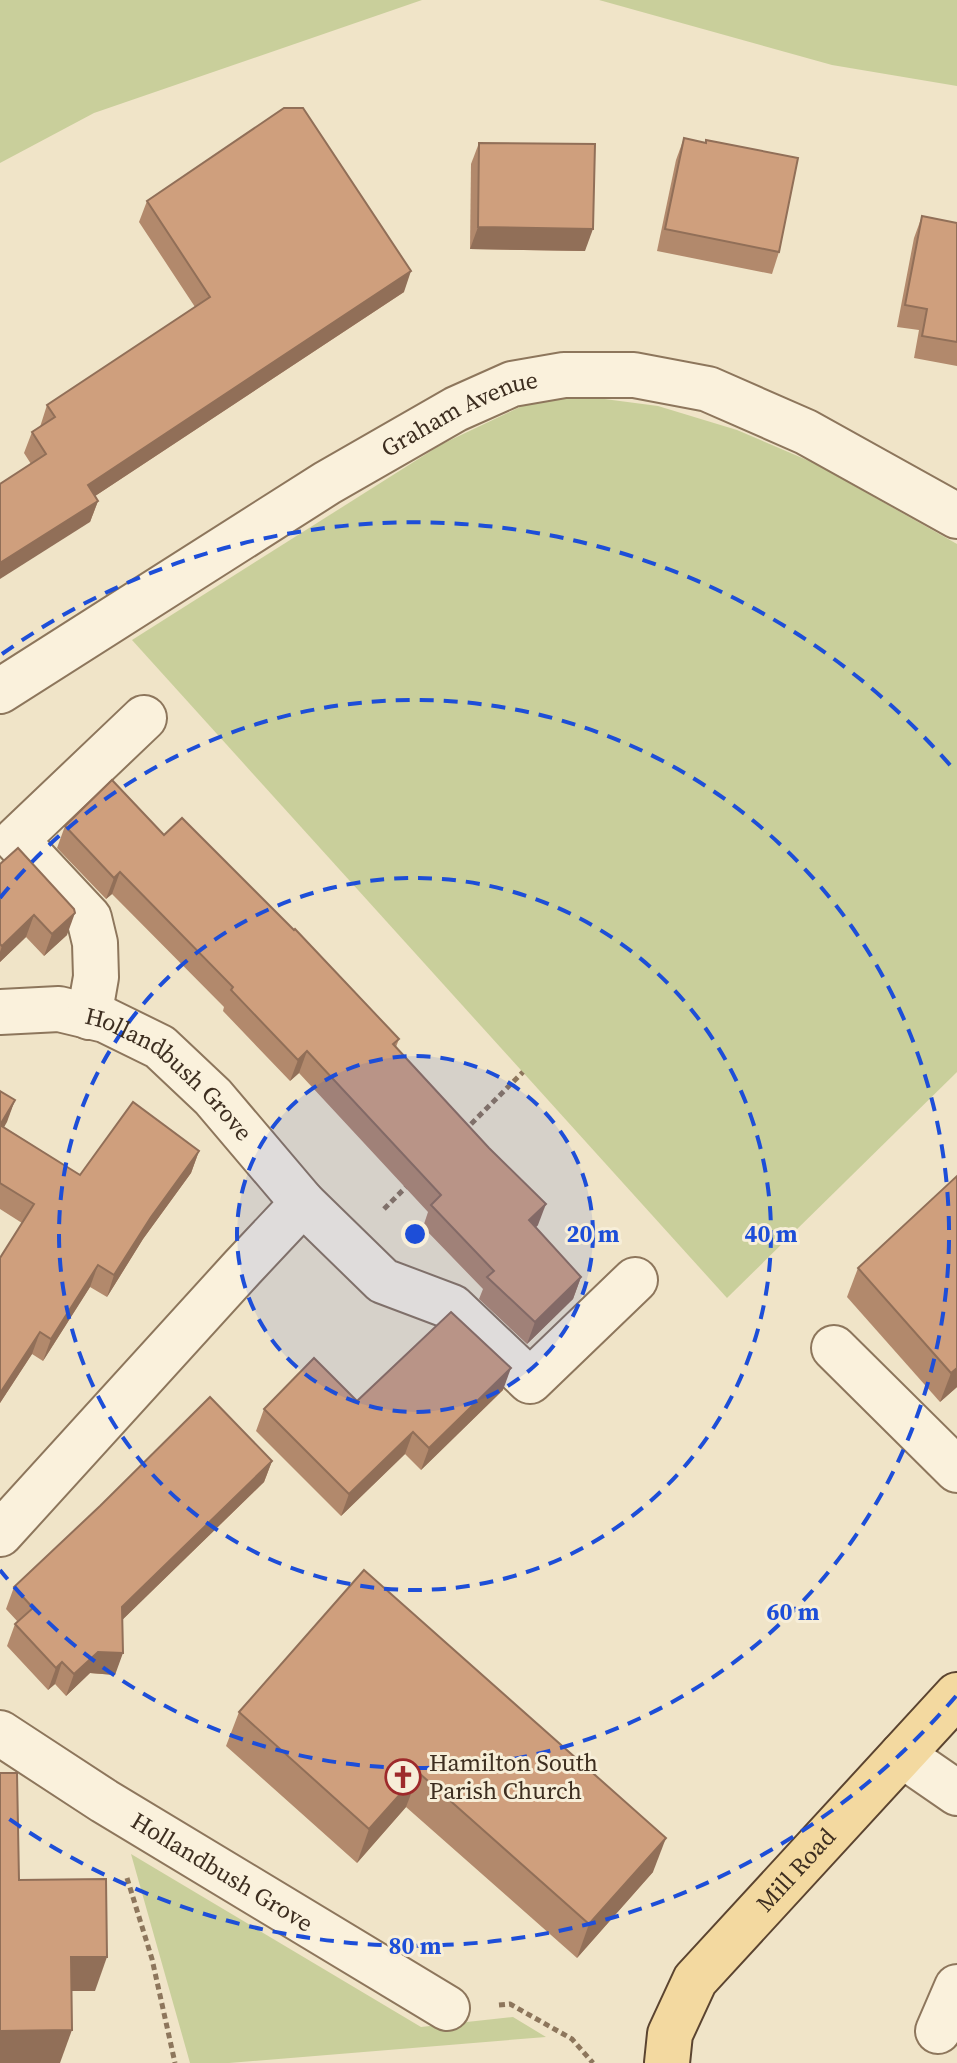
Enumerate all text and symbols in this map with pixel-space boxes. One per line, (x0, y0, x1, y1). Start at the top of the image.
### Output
street label: Graham Avenue (375, 363, 540, 465)
street label: Hollandbush Grove (82, 999, 260, 1148)
text: 20 m (567, 1217, 620, 1250)
text: 40 m (745, 1217, 798, 1250)
centre of rings (401, 1220, 429, 1248)
text: 60 m (767, 1595, 820, 1628)
place label: Hamilton South Parish Church (429, 1746, 598, 1807)
church icon: Hamilton South Parish Church (384, 1758, 422, 1796)
street label: Hollandbush Grove (125, 1804, 319, 1939)
street label: Mill Road (749, 1820, 843, 1919)
text: 80 m (389, 1929, 442, 1962)

